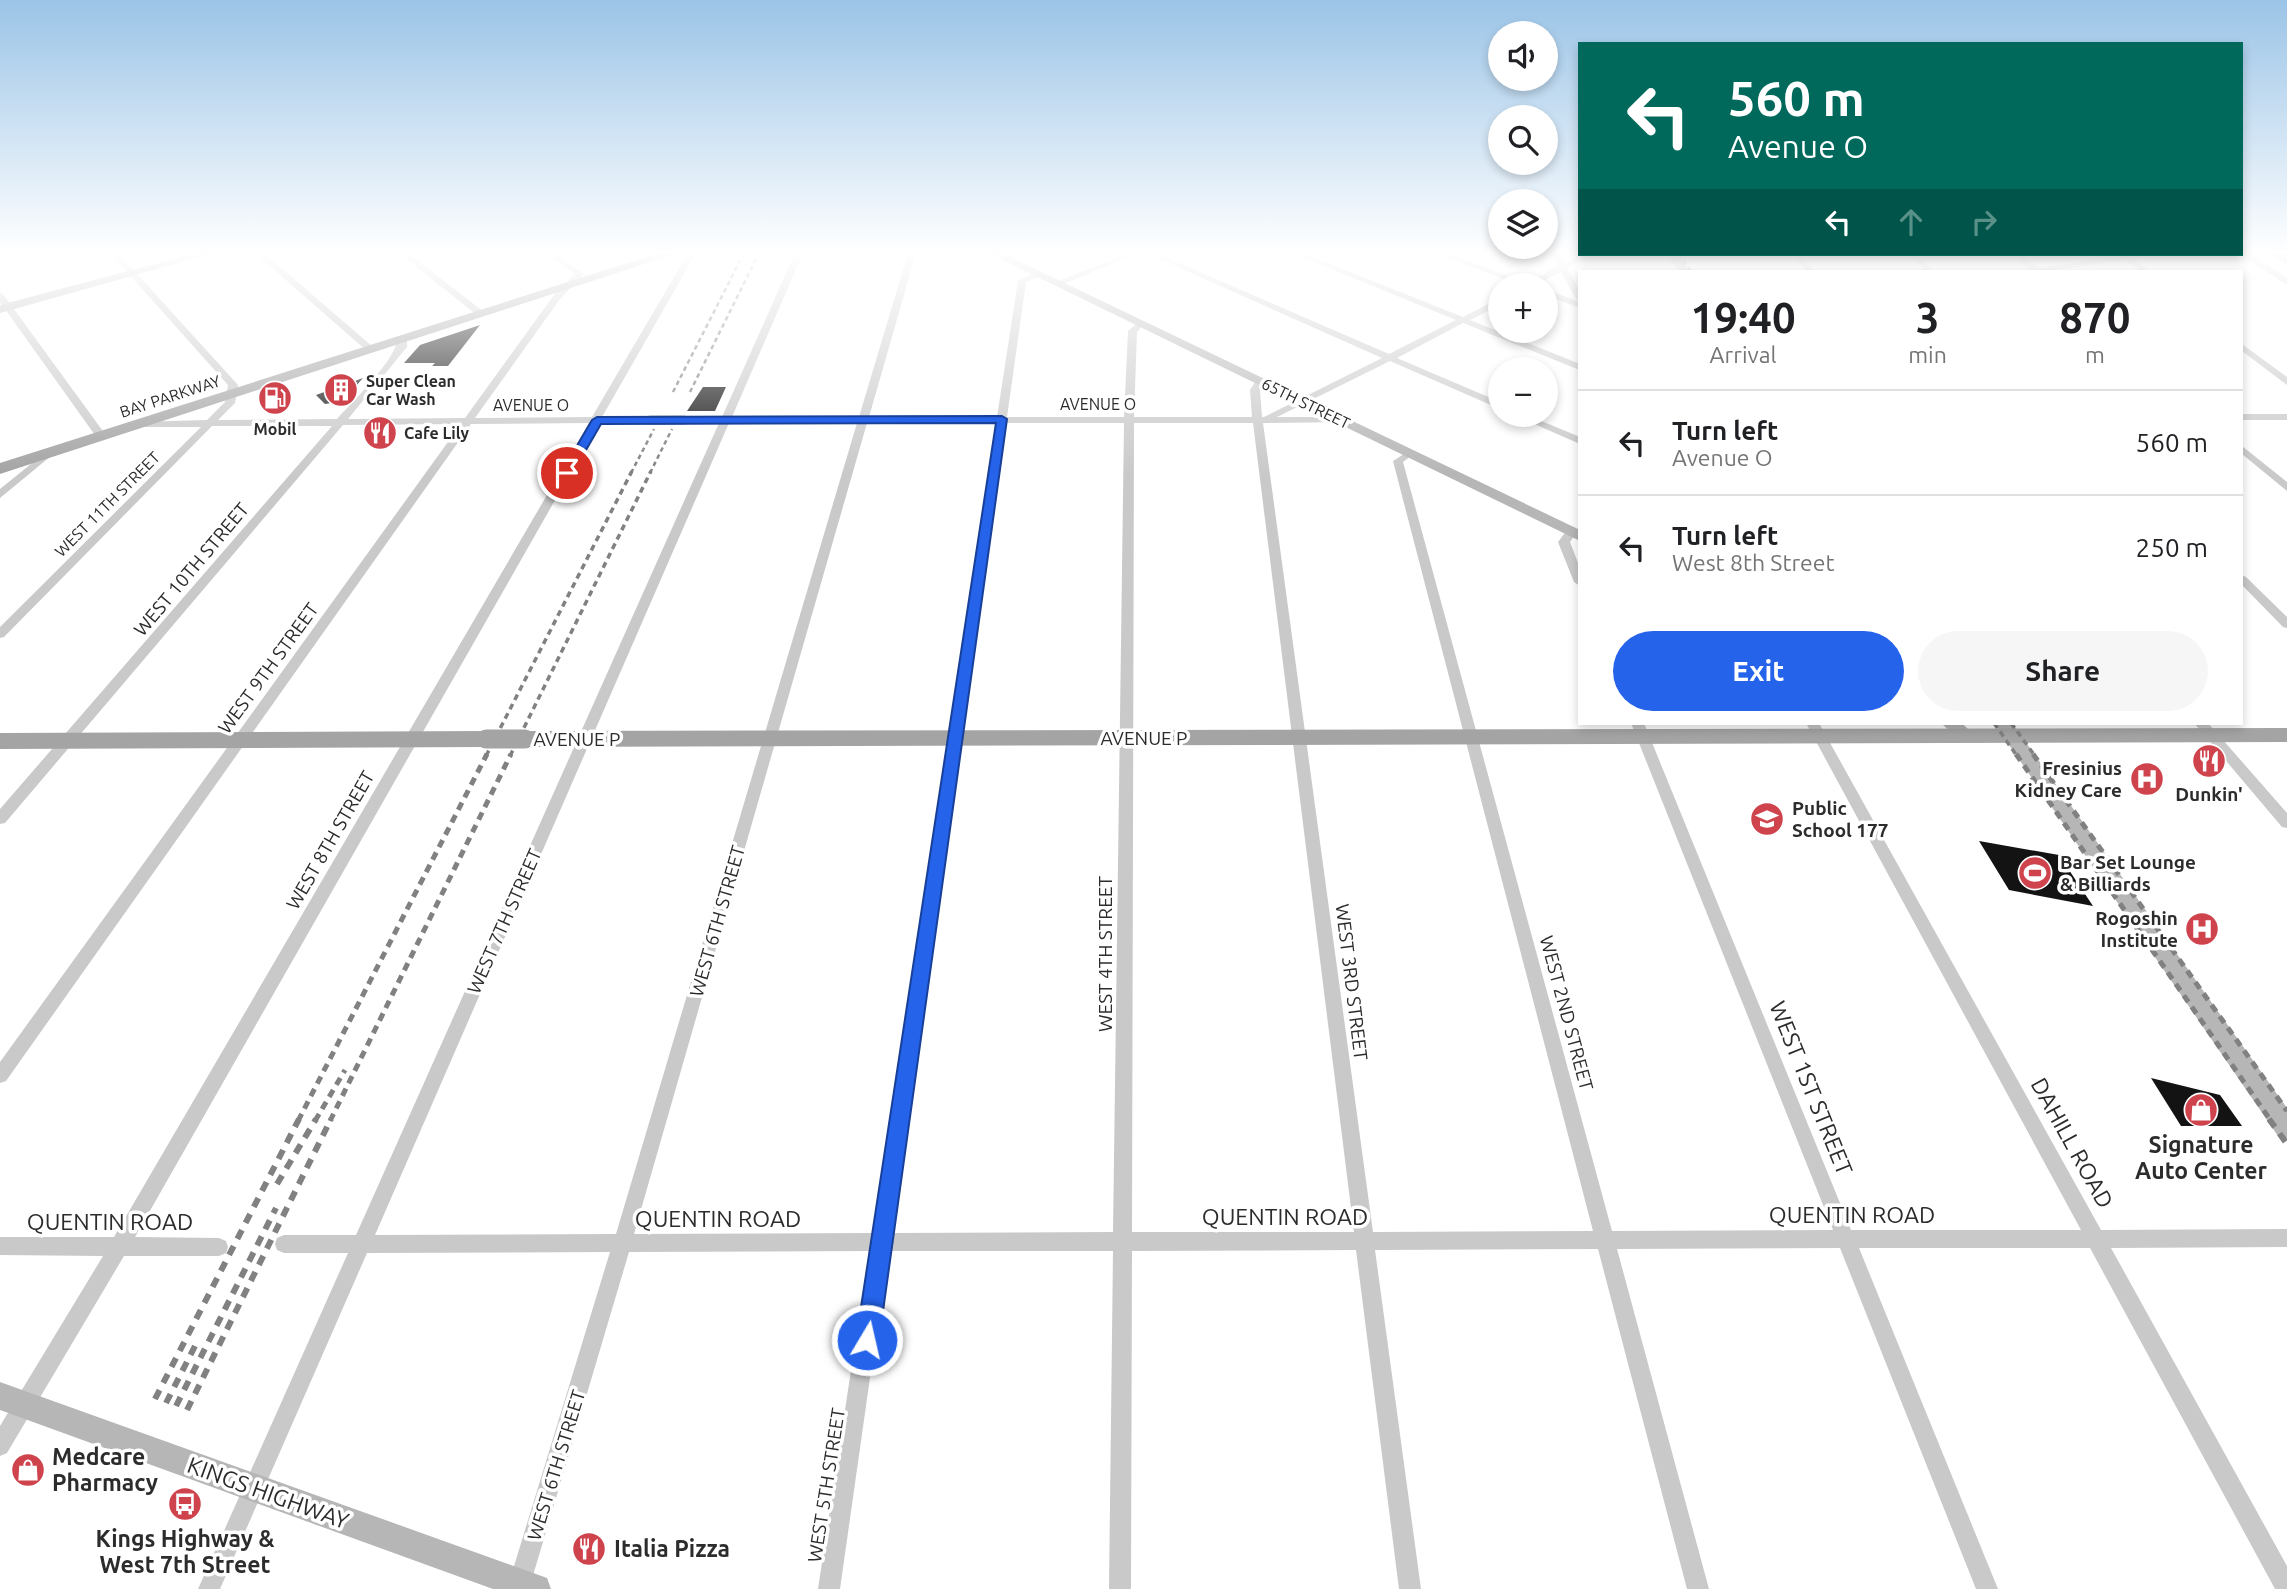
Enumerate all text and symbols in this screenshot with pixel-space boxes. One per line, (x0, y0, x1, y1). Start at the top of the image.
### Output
map controls (1488, 21, 1558, 427)
button: sound (1488, 21, 1558, 91)
icon: left (1613, 70, 1704, 161)
text: 560 m (1728, 70, 1865, 125)
button: search (1488, 105, 1558, 175)
text: Avenue O (1728, 128, 1868, 164)
button: layers (1488, 189, 1558, 259)
icon: left (1819, 203, 1857, 241)
icon: ahead (1892, 203, 1930, 241)
icon: right (1965, 203, 2003, 241)
button: + (1488, 273, 1558, 343)
text: 19:40 (1691, 294, 1796, 341)
text: 3 (1916, 294, 1939, 341)
text: 870 (2059, 294, 2130, 341)
text: Arrival (1710, 342, 1777, 367)
text: min (1908, 342, 1947, 367)
text: m (2085, 342, 2105, 367)
button: − (1488, 357, 1558, 427)
street label: BAY PARKWAY (117, 371, 223, 421)
building icon: Super Clean Car Wash (322, 371, 360, 409)
place label: Super Clean Car Wash (366, 372, 456, 408)
street label: 65TH STREET (1259, 374, 1353, 432)
fuel station icon: Mobil (256, 379, 294, 417)
street label: AVENUE O (1060, 395, 1136, 413)
street label: AVENUE O (493, 396, 569, 414)
restaurant icon: Cafe Lily (361, 414, 399, 452)
text: Turn left (1672, 416, 1778, 445)
place label: Mobil (254, 420, 297, 438)
place label: Cafe Lily (404, 424, 469, 442)
icon: left (1613, 424, 1651, 462)
text: 560 m (2136, 428, 2208, 457)
pin (537, 443, 597, 503)
text: Avenue O (1672, 445, 1773, 470)
street label: WEST 11TH STREET (51, 448, 163, 560)
icon: arrive (548, 454, 586, 492)
street label: WEST 10TH STREET (129, 498, 253, 640)
text: Turn left (1672, 521, 1778, 550)
icon: left (1613, 529, 1651, 567)
text: 250 m (2136, 533, 2208, 562)
text: West 8th Street (1672, 550, 1835, 575)
street label: WEST 9TH STREET (213, 598, 323, 738)
button: Exit (1613, 631, 1904, 711)
button: Share (1918, 631, 2208, 711)
street label: AVENUE P (1100, 727, 1188, 749)
street label: AVENUE P (533, 728, 621, 750)
restaurant icon: Dunkin' (2190, 742, 2228, 780)
place label: Fresinius Kidney Care (2015, 757, 2122, 801)
hospital icon: Fresinius Kidney Care (2128, 760, 2166, 798)
street label: WEST 8TH STREET (281, 767, 379, 913)
place label: Dunkin' (2175, 783, 2243, 805)
place label: Public School 177 (1792, 797, 1889, 841)
school or university icon: Public School 177 (1748, 800, 1786, 838)
street label: WEST 6TH STREET (685, 843, 749, 999)
street label: WEST 7TH STREET (462, 845, 546, 997)
place label: Bar Set Lounge & Billiards (2060, 851, 2196, 895)
sports icon: Bar Set Lounge & Billiards (2016, 854, 2054, 892)
street label: WEST 4TH STREET (1094, 875, 1116, 1032)
street label: WEST 3RD STREET (1331, 902, 1373, 1062)
place label: Rogoshin Institute (2095, 907, 2178, 951)
hospital icon: Rogoshin Institute (2183, 910, 2221, 948)
street label: WEST 2ND STREET (1536, 933, 1598, 1093)
street label: WEST 1ST STREET (1765, 997, 1858, 1178)
street label: DAHILL ROAD (2026, 1073, 2118, 1212)
shop icon: Signature Auto Center (2182, 1091, 2220, 1129)
place label: Signature Auto Center (2135, 1132, 2268, 1183)
street label: QUENTIN ROAD (1769, 1202, 1935, 1227)
street label: QUENTIN ROAD (1202, 1204, 1368, 1229)
street label: QUENTIN ROAD (635, 1206, 801, 1231)
street label: QUENTIN ROAD (27, 1209, 193, 1234)
position arrow (830, 1303, 904, 1377)
street label: WEST 6TH STREET (523, 1387, 589, 1543)
street label: WEST 5TH STREET (803, 1406, 849, 1564)
place label: Medcare Pharmacy (52, 1444, 158, 1495)
shop icon: Medcare Pharmacy (9, 1451, 47, 1489)
street label: KINGS HIGHWAY (184, 1452, 353, 1534)
bus stop icon: Kings Highway & West 7th Street (166, 1485, 204, 1523)
place label: Kings Highway & West 7th Street (96, 1526, 274, 1577)
restaurant icon: Italia Pizza (570, 1530, 608, 1568)
place label: Italia Pizza (614, 1536, 730, 1561)

